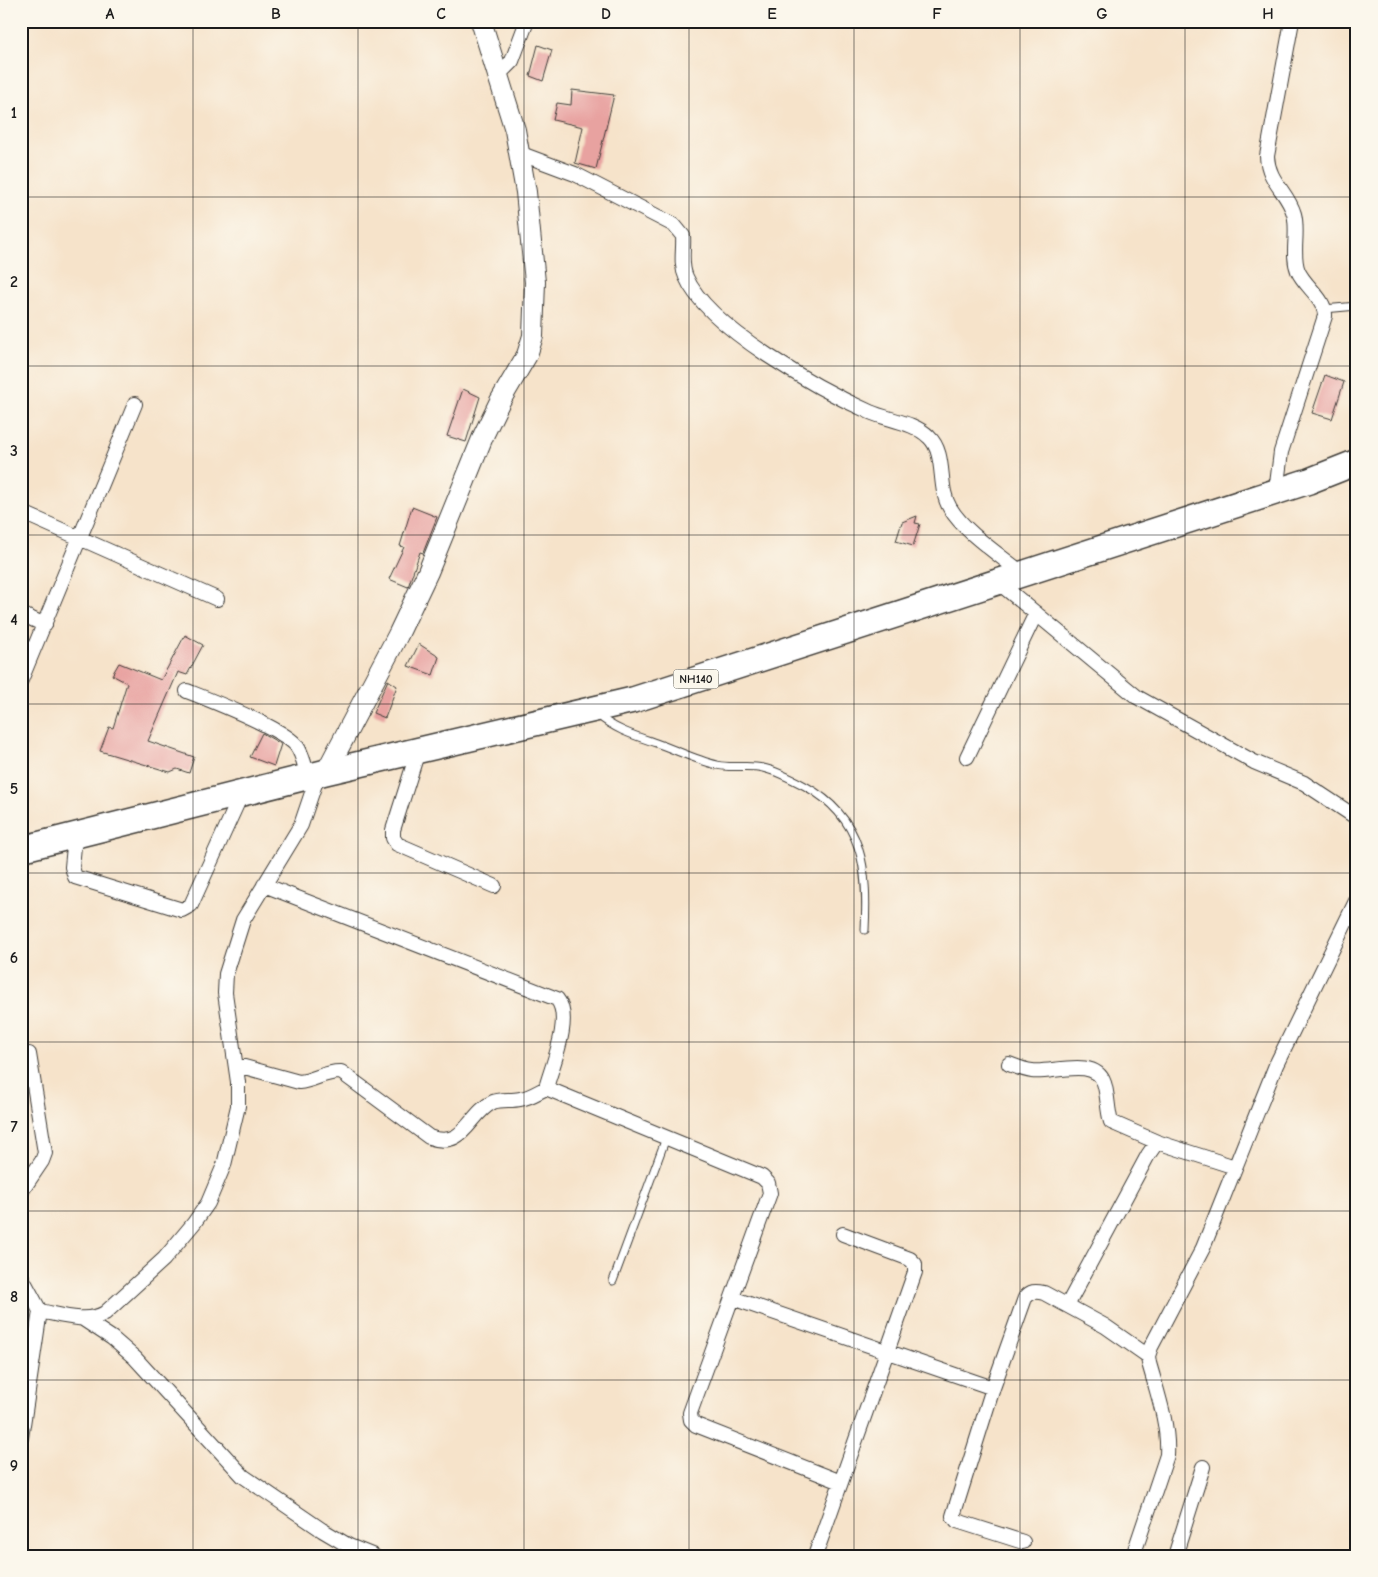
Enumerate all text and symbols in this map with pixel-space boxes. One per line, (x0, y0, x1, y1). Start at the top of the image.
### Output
text: A (106, 5, 115, 23)
text: B (271, 5, 281, 23)
text: C (436, 5, 446, 23)
text: D (601, 5, 611, 23)
text: E (767, 5, 777, 23)
text: F (932, 5, 942, 23)
text: G (1096, 5, 1108, 23)
text: H (1262, 5, 1274, 23)
text: 1 (11, 104, 17, 122)
text: 2 (10, 273, 18, 291)
text: 3 (10, 442, 18, 460)
text: 4 (10, 611, 18, 629)
road number: NH140 (674, 670, 718, 689)
text: 5 (10, 780, 18, 798)
text: 6 (10, 949, 18, 967)
text: 7 (10, 1118, 18, 1136)
text: 8 (10, 1288, 18, 1306)
text: 9 (10, 1457, 18, 1475)

